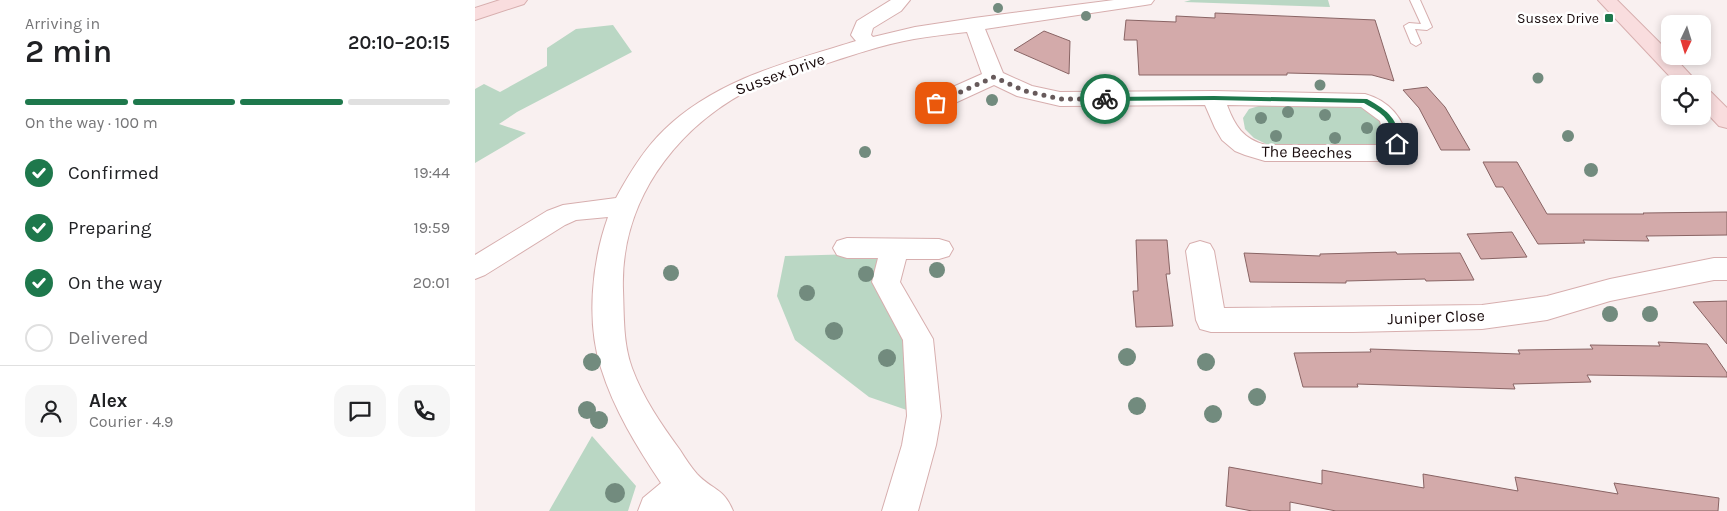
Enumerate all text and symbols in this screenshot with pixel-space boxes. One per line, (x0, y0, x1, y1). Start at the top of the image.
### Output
place label: Sussex Drive (1517, 10, 1599, 27)
marker: Sussex Drive (1603, 12, 1615, 24)
text: Arriving in (25, 14, 100, 33)
north arrow (1661, 15, 1711, 65)
map controls (1661, 15, 1711, 125)
text: 20:10–20:15 (348, 32, 450, 54)
text: 2 min (25, 33, 112, 70)
street label: Sussex Drive (733, 49, 827, 99)
courier (1080, 74, 1130, 124)
button: locate (1661, 75, 1711, 125)
pin (915, 82, 957, 124)
icon: bike (1091, 85, 1119, 113)
icon: bag (922, 89, 950, 117)
text: On the way · 100 m (25, 113, 158, 132)
pin (1376, 123, 1418, 165)
icon: home (1383, 130, 1411, 158)
street label: The Beeches (1262, 142, 1352, 162)
icon: check (25, 159, 53, 187)
text: Confirmed (68, 162, 159, 184)
text: 19:44 (414, 163, 450, 182)
icon: check (25, 214, 53, 242)
text: Preparing (68, 217, 151, 239)
text: 19:59 (413, 218, 450, 237)
icon: check (25, 269, 53, 297)
text: On the way (68, 272, 162, 294)
text: 20:01 (413, 273, 450, 292)
street label: Juniper Close (1387, 306, 1485, 328)
text: Delivered (68, 327, 148, 349)
button: person (25, 385, 77, 437)
button: chat (334, 385, 386, 437)
button: phone (398, 385, 450, 437)
text: Alex (89, 390, 127, 412)
text: Courier · 4.9 (89, 412, 173, 431)

